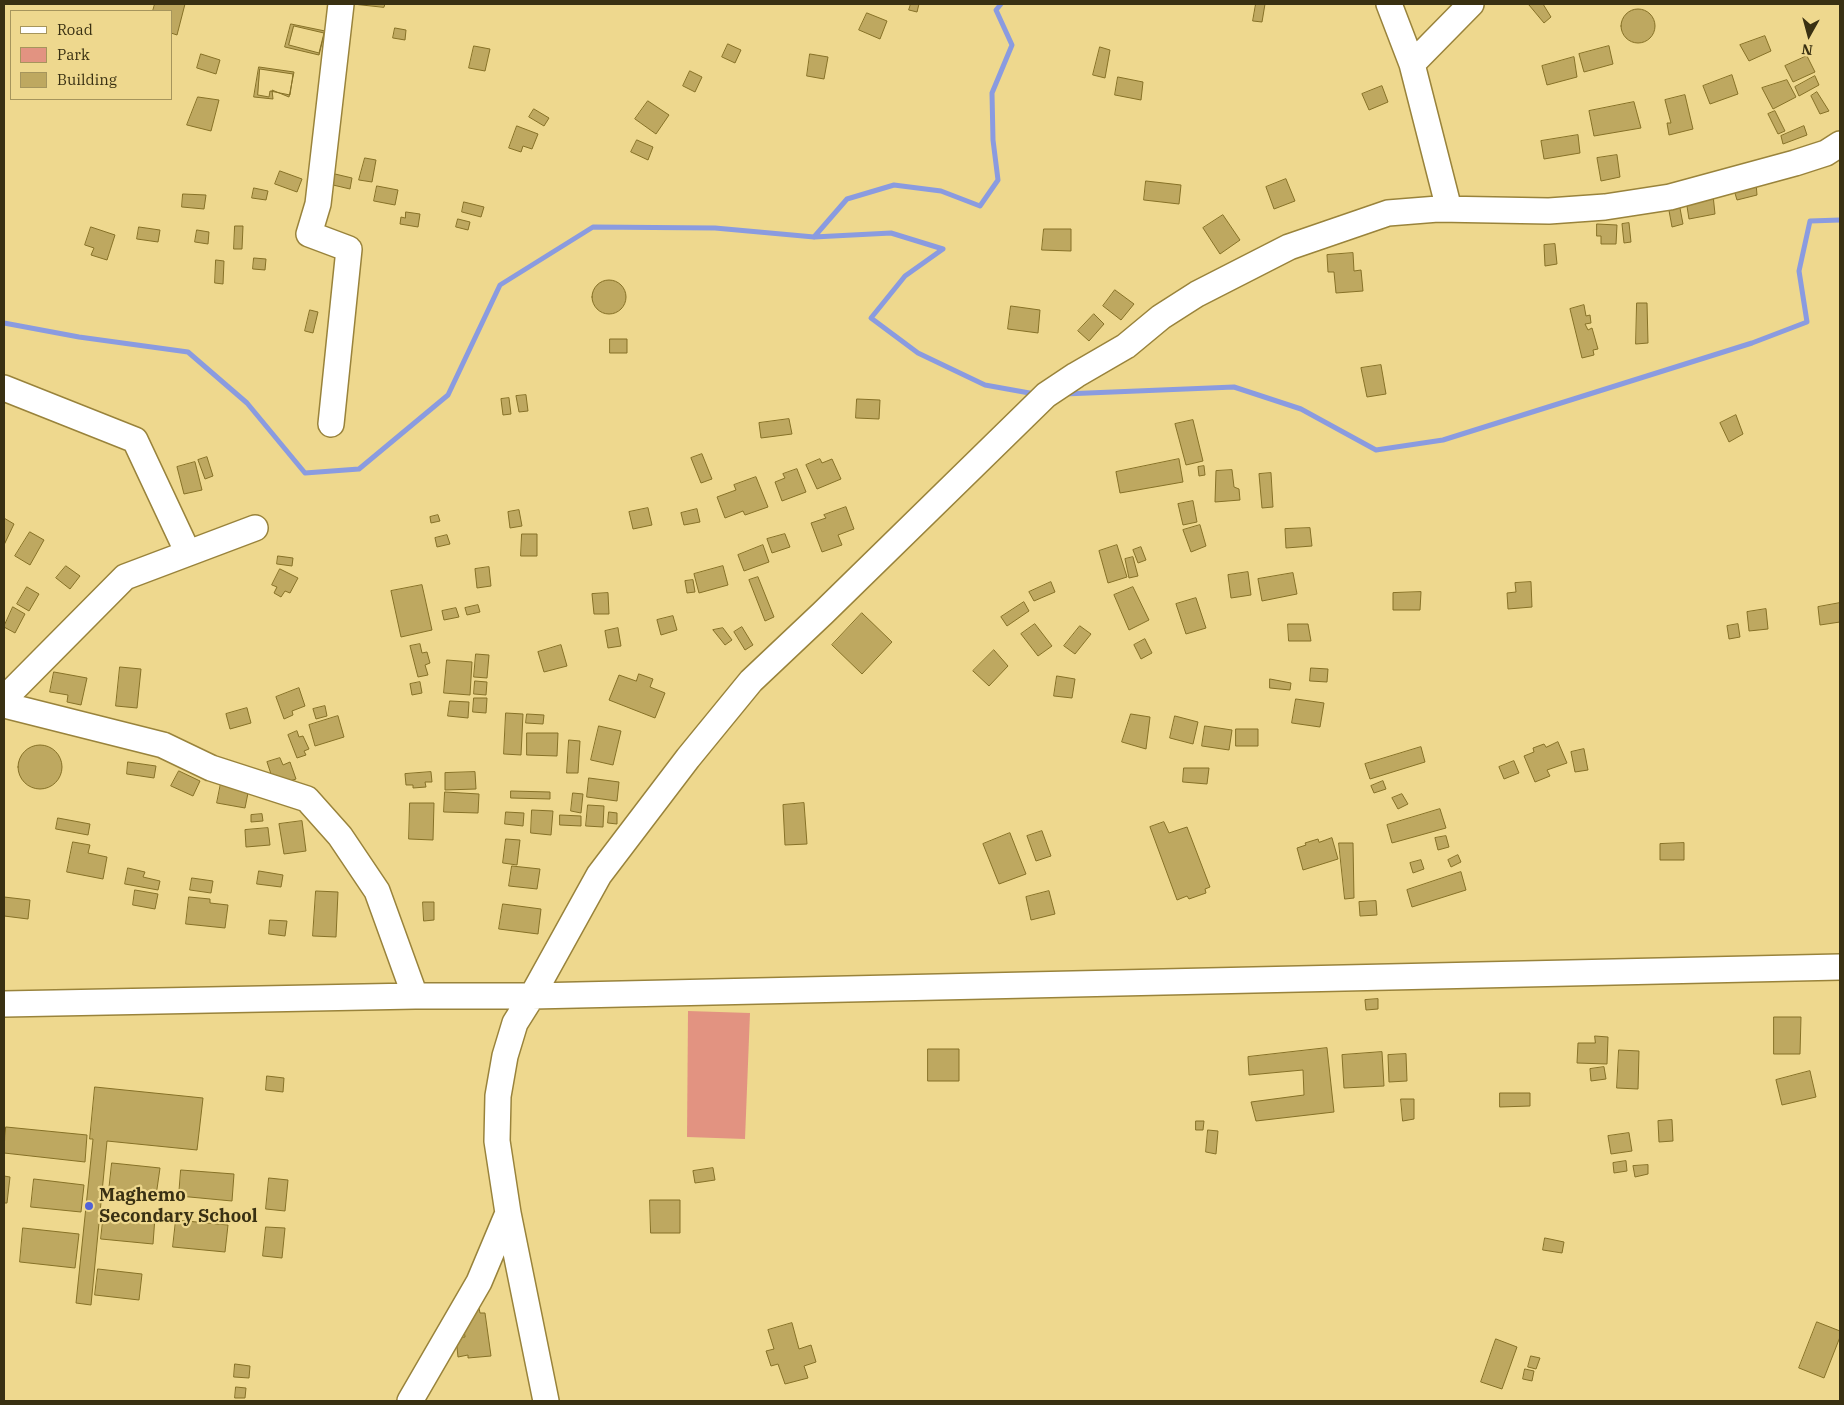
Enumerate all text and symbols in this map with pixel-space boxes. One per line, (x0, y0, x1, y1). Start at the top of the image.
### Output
legend (10, 10, 172, 100)
north arrow (1784, 10, 1834, 60)
text: Road (57, 20, 93, 39)
text: N (1801, 40, 1814, 59)
text: Park (57, 45, 90, 64)
text: Building (57, 70, 117, 89)
place label: Maghemo Secondary School (99, 1185, 258, 1228)
marker: Maghemo Secondary School (83, 1200, 95, 1212)

